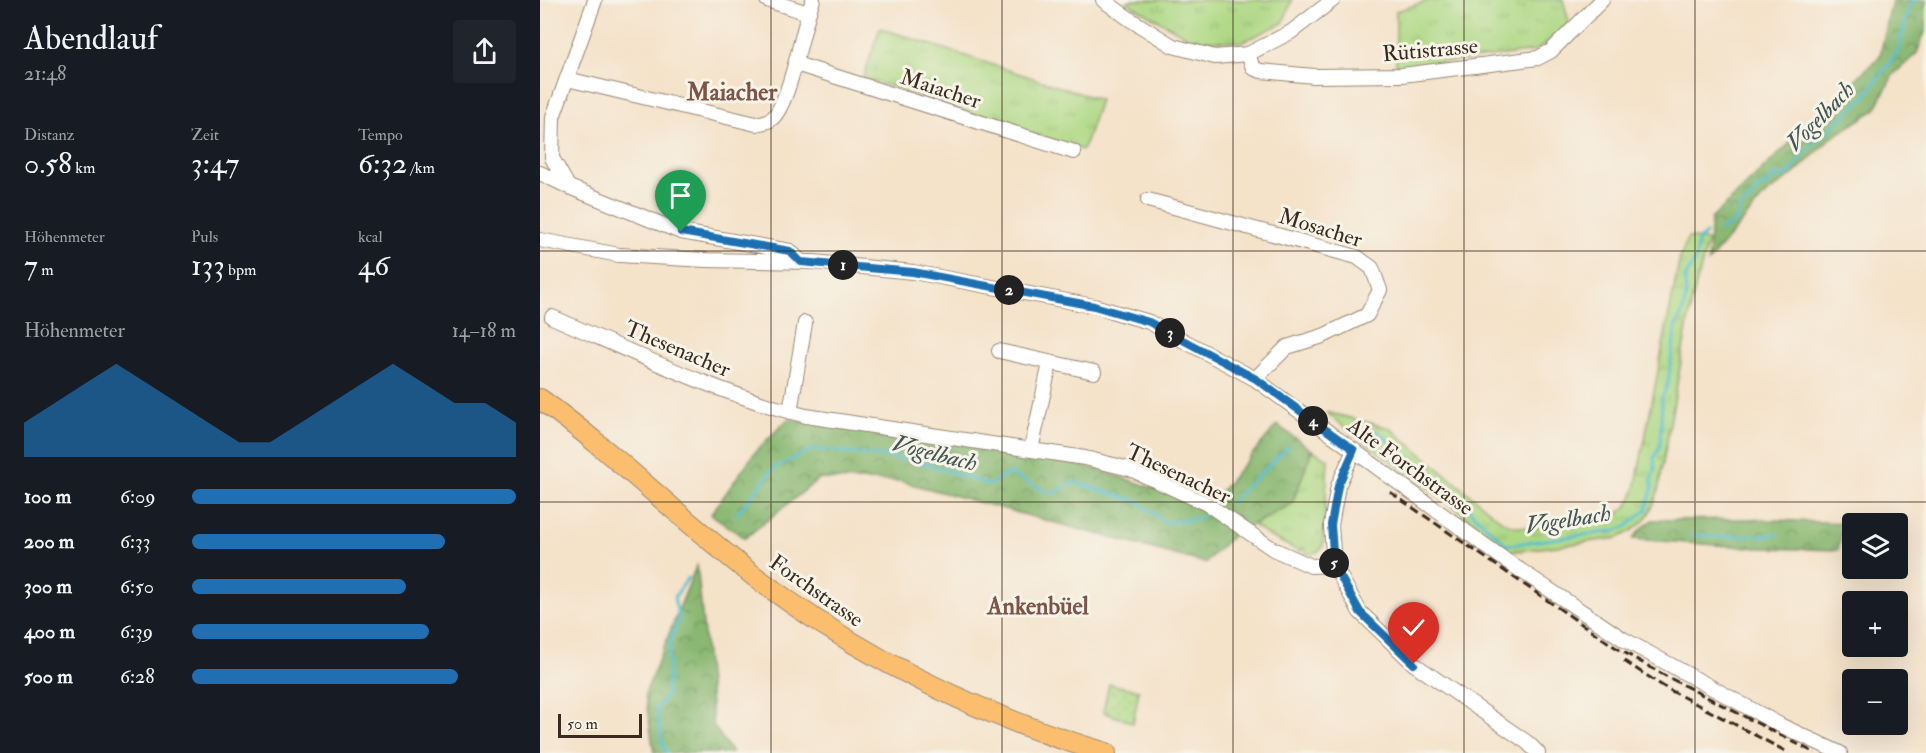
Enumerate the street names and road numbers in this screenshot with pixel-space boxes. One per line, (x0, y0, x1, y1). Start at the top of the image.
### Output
street label: Rütistrasse (1381, 32, 1479, 68)
street label: Maiacher (897, 63, 985, 115)
street label: Mosacher (1276, 202, 1367, 254)
street label: Thesenacher (621, 314, 735, 384)
street label: Alte Forchstrasse (1341, 411, 1479, 522)
street label: Thesenacher (1122, 438, 1236, 511)
street label: Forchstrasse (764, 548, 869, 633)

